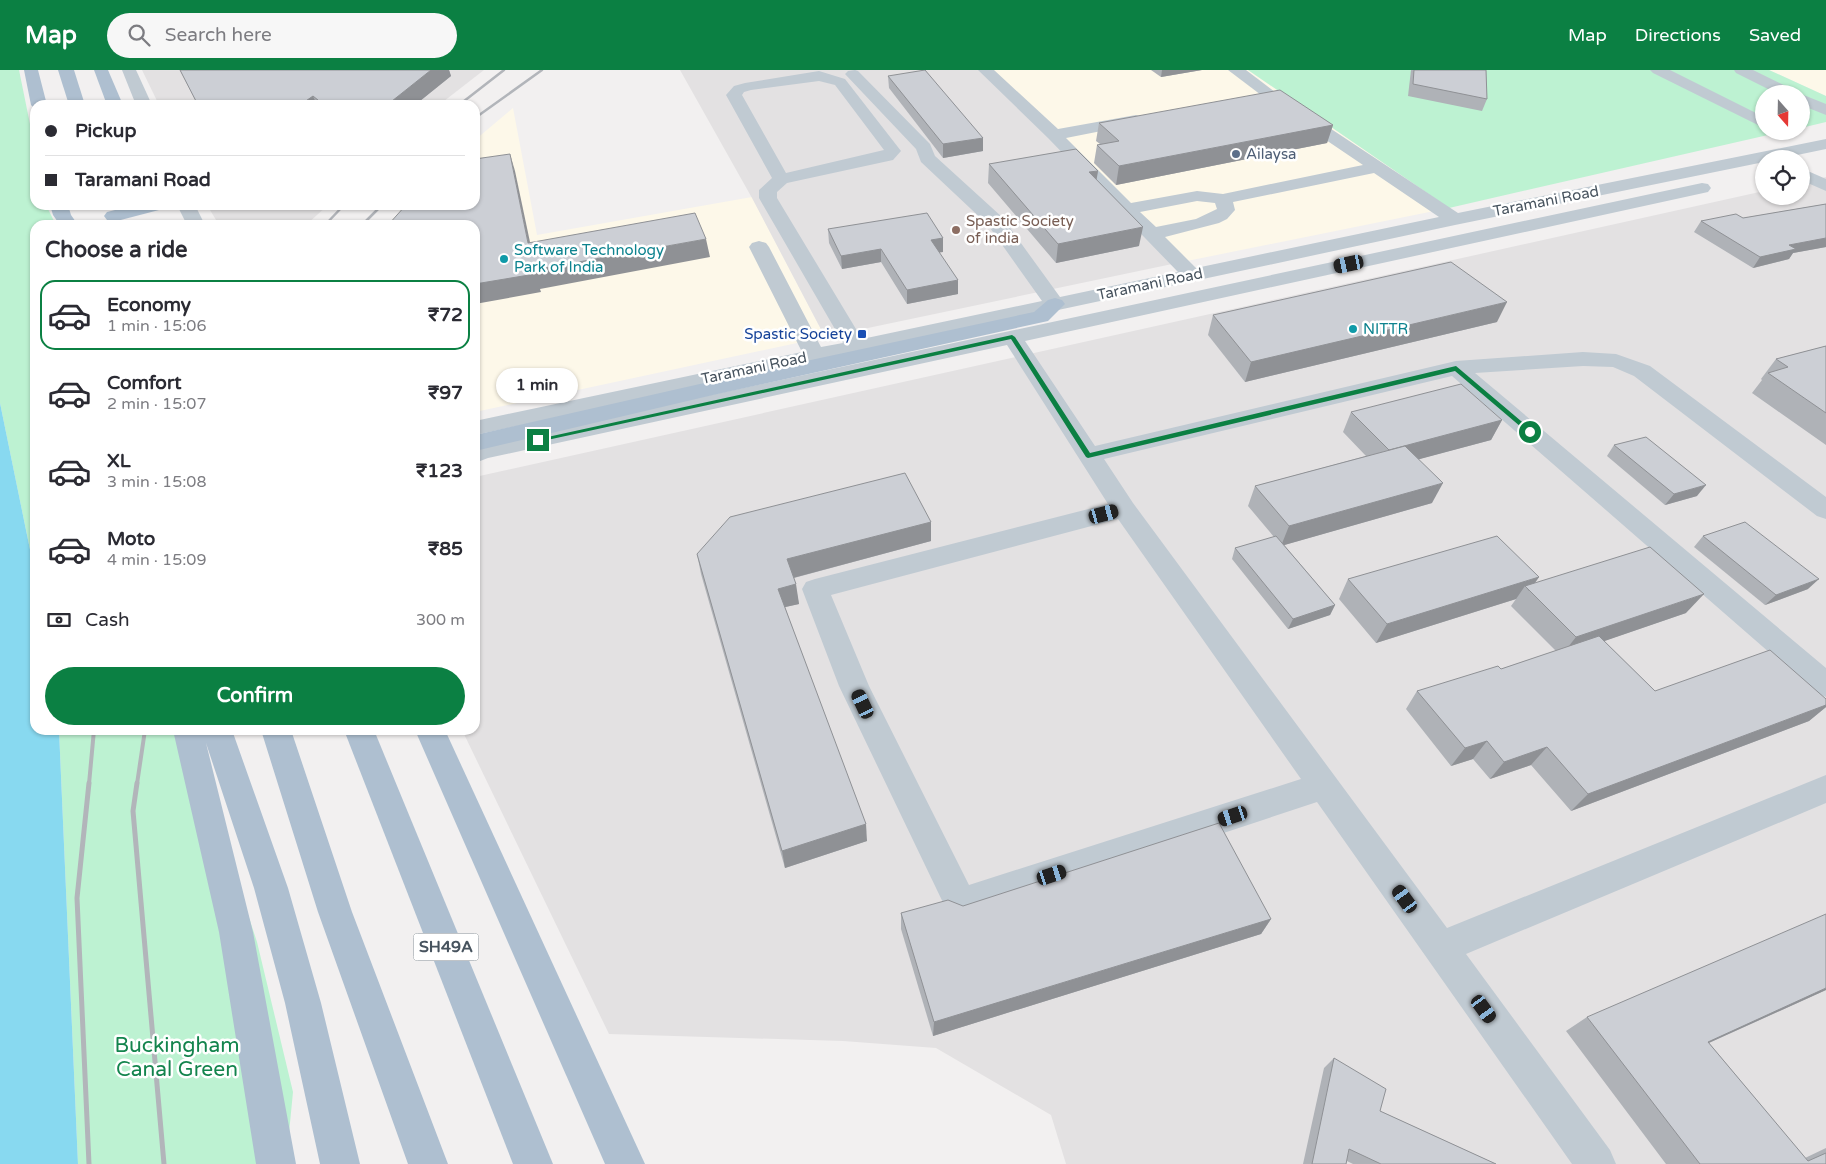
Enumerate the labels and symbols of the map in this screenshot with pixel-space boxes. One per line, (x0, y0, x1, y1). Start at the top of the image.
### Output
north arrow (1755, 85, 1810, 140)
place label: Ailaysa (1246, 145, 1297, 163)
marker: Ailaysa (1230, 148, 1242, 160)
street label: Taramani Road (1492, 182, 1600, 220)
place label: Spastic Society of india (966, 212, 1074, 247)
marker: Spastic Society of india (950, 224, 962, 236)
place label: Software Technology Park of India (514, 241, 664, 276)
marker: Software Technology Park of India (498, 253, 510, 265)
car (1332, 254, 1365, 274)
street label: Taramani Road (1096, 264, 1204, 304)
place label: NITTR (1363, 320, 1408, 338)
marker: NITTR (1347, 323, 1359, 335)
place label: Spastic Society (744, 325, 852, 343)
marker: Spastic Society (856, 328, 868, 340)
street label: Taramani Road (700, 348, 808, 388)
callout: 1 min (497, 368, 579, 402)
route start (1519, 421, 1541, 443)
route end (527, 429, 549, 451)
car (1087, 503, 1120, 525)
car (849, 687, 876, 721)
car (1216, 804, 1249, 828)
car (1035, 863, 1068, 887)
car (1390, 882, 1419, 916)
road number: SH49A (414, 934, 478, 960)
car (1469, 992, 1498, 1026)
park label: Buckingham Canal Green (115, 1033, 239, 1082)

